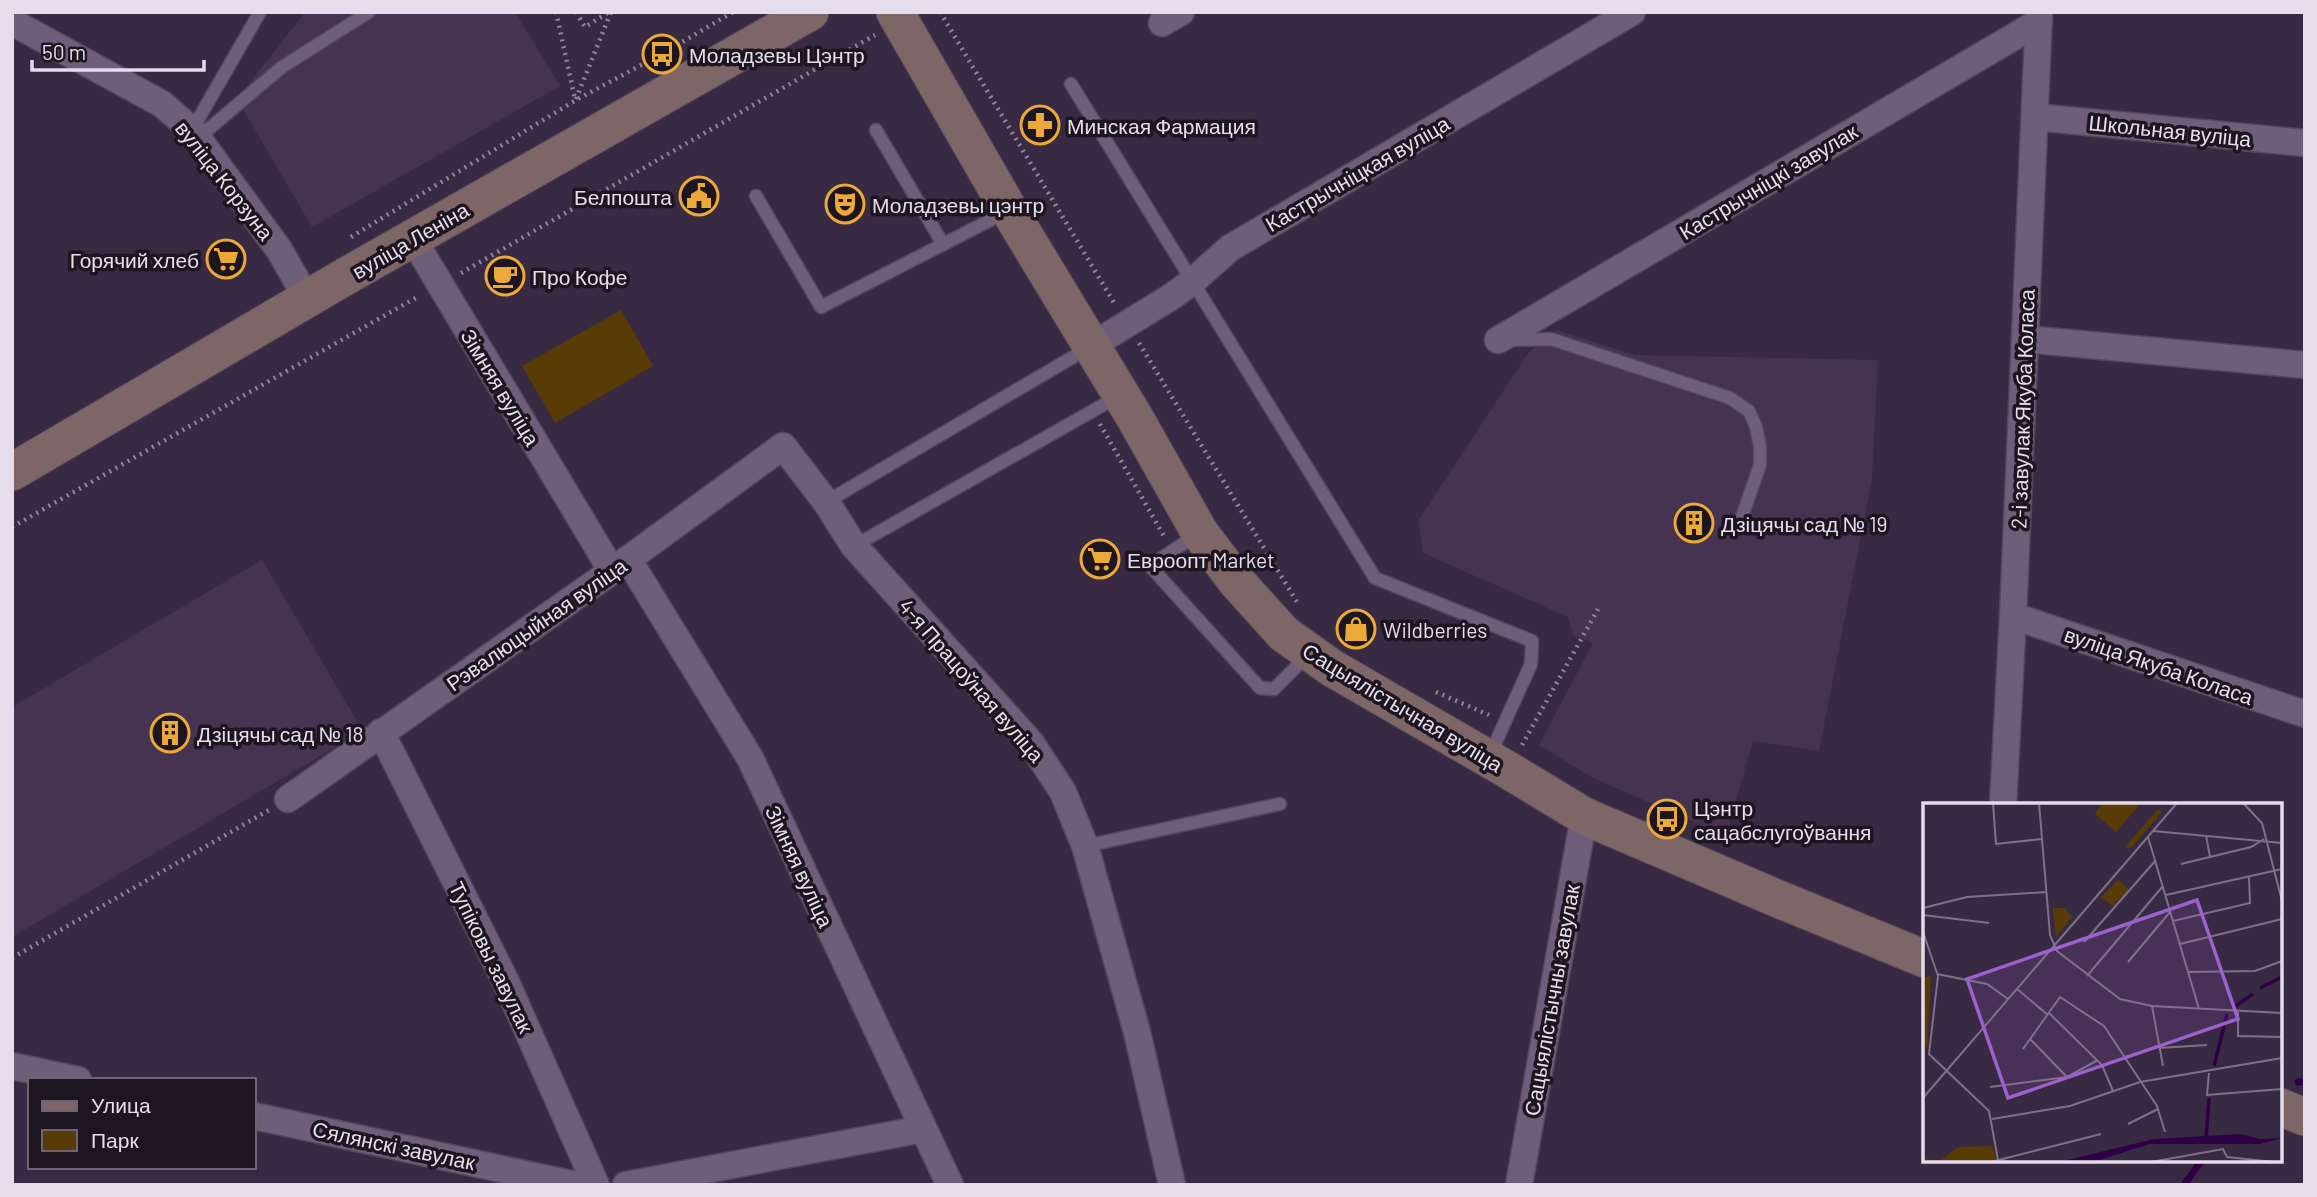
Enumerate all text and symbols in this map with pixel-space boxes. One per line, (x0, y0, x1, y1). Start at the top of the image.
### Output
scale bar (32, 28, 203, 72)
bus stop icon: Моладзевы Цэнтр (641, 33, 683, 75)
text: 50 m (42, 39, 86, 64)
place label: Моладзевы Цэнтр (689, 42, 865, 67)
pharmacy icon: Минская Фармация (1019, 104, 1061, 146)
street label: Школьная вуліца (2087, 109, 2253, 151)
street label: Кастрычніцкая вуліца (1261, 110, 1454, 236)
place label: Минская Фармация (1067, 113, 1256, 138)
street label: вуліца Корзуна (171, 116, 279, 245)
street label: Кастрычніцкі завулак (1674, 118, 1862, 244)
public building icon: Белпошта (678, 175, 720, 217)
theatre icon: Моладзевы цэнтр (824, 183, 866, 225)
place label: Белпошта (574, 184, 672, 209)
place label: Моладзевы цэнтр (872, 192, 1044, 217)
street label: вуліца Леніна (347, 196, 473, 283)
supermarket icon: Горячий хлеб (205, 238, 247, 280)
place label: Горячий хлеб (70, 247, 199, 272)
cafe icon: Про Кофе (484, 255, 526, 297)
place label: Про Кофе (532, 264, 628, 289)
street label: 2-і завулак Якуба Коласа (2005, 288, 2039, 529)
street label: Зімняя вуліца (456, 324, 546, 450)
building icon: Дзіцячы сад № 19 (1673, 502, 1715, 544)
place label: Дзіцячы сад № 19 (1721, 511, 1888, 536)
supermarket icon: Евроопт Market (1079, 538, 1121, 580)
place label: Евроопт Market (1127, 547, 1275, 572)
street label: Рэвалюцыйная вуліца (441, 552, 631, 696)
street label: 4-я Працоўная вуліца (894, 593, 1050, 767)
shop icon: Wildberries (1335, 608, 1377, 650)
place label: Wildberries (1383, 617, 1487, 642)
street label: вуліца Якуба Коласа (2061, 621, 2257, 709)
street label: Сацыялістычная вуліца (1298, 637, 1508, 777)
building icon: Дзіцячы сад № 18 (149, 712, 191, 754)
place label: Дзіцячы сад № 18 (197, 721, 364, 746)
place label: Цэнтр сацабслугоўвання (1694, 795, 1871, 844)
bus stop icon: Цэнтр сацабслугоўвання (1646, 798, 1688, 840)
street label: Зімняя вуліца (761, 801, 839, 931)
inset map (1923, 803, 2282, 1162)
street label: Тупіковы завулак (445, 877, 540, 1037)
street label: Сацыялістычны завулак (1518, 881, 1584, 1118)
legend (28, 1078, 256, 1169)
text: Улица (91, 1092, 151, 1117)
street label: Сялянскі завулак (310, 1116, 478, 1175)
text: Парк (91, 1127, 139, 1152)

